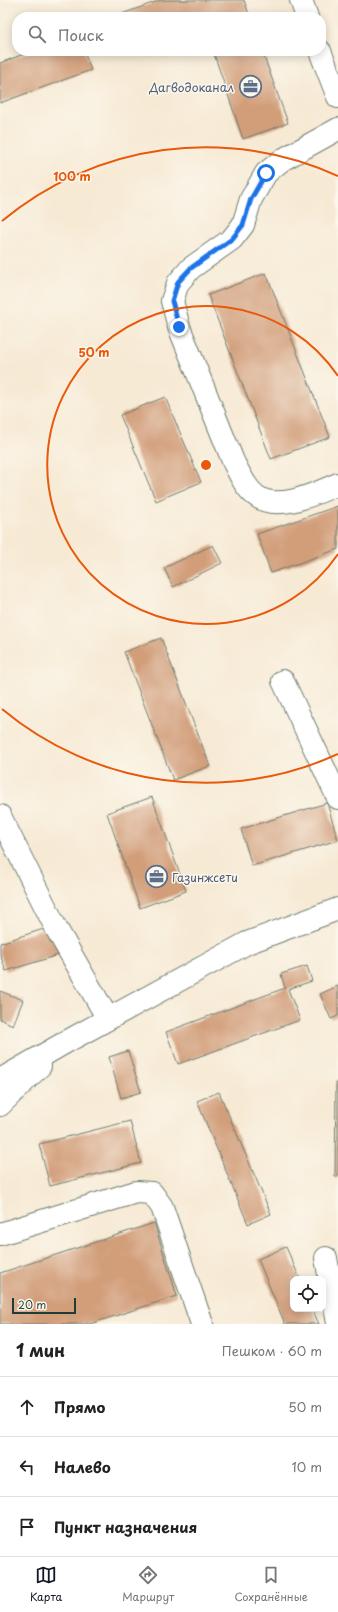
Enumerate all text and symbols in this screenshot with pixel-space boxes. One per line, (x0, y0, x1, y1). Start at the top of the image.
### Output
search box (12, 12, 326, 56)
icon: search (26, 23, 48, 45)
text: Поиск (58, 23, 104, 46)
office icon: Дагводоканал (237, 74, 263, 100)
place label: Дагводоканал (148, 78, 234, 96)
route start (257, 164, 275, 182)
text: 100 m (53, 167, 91, 185)
route end (170, 318, 188, 336)
text: 50 m (78, 343, 110, 361)
centre of rings (199, 458, 213, 472)
office icon: Газинжсети (143, 864, 169, 890)
place label: Газинжсети (172, 868, 238, 886)
map controls (290, 1276, 326, 1312)
button: locate (290, 1276, 326, 1312)
scale bar (12, 1296, 76, 1315)
text: 20 m (18, 1296, 46, 1313)
text: 1 мин (16, 1337, 65, 1363)
text: Пешком · 60 m (222, 1341, 322, 1360)
text: Прямо (54, 1395, 105, 1418)
icon: ahead (16, 1396, 38, 1418)
text: 50 m (288, 1397, 322, 1416)
text: Налево (54, 1455, 111, 1478)
icon: left (16, 1456, 38, 1478)
text: 10 m (292, 1457, 322, 1476)
text: Пункт назначения (54, 1515, 197, 1538)
icon: arrive (16, 1516, 38, 1538)
tab: Карта (30, 1564, 62, 1605)
tab: Маршрут (122, 1564, 174, 1605)
tab: Сохранённые (234, 1564, 308, 1605)

